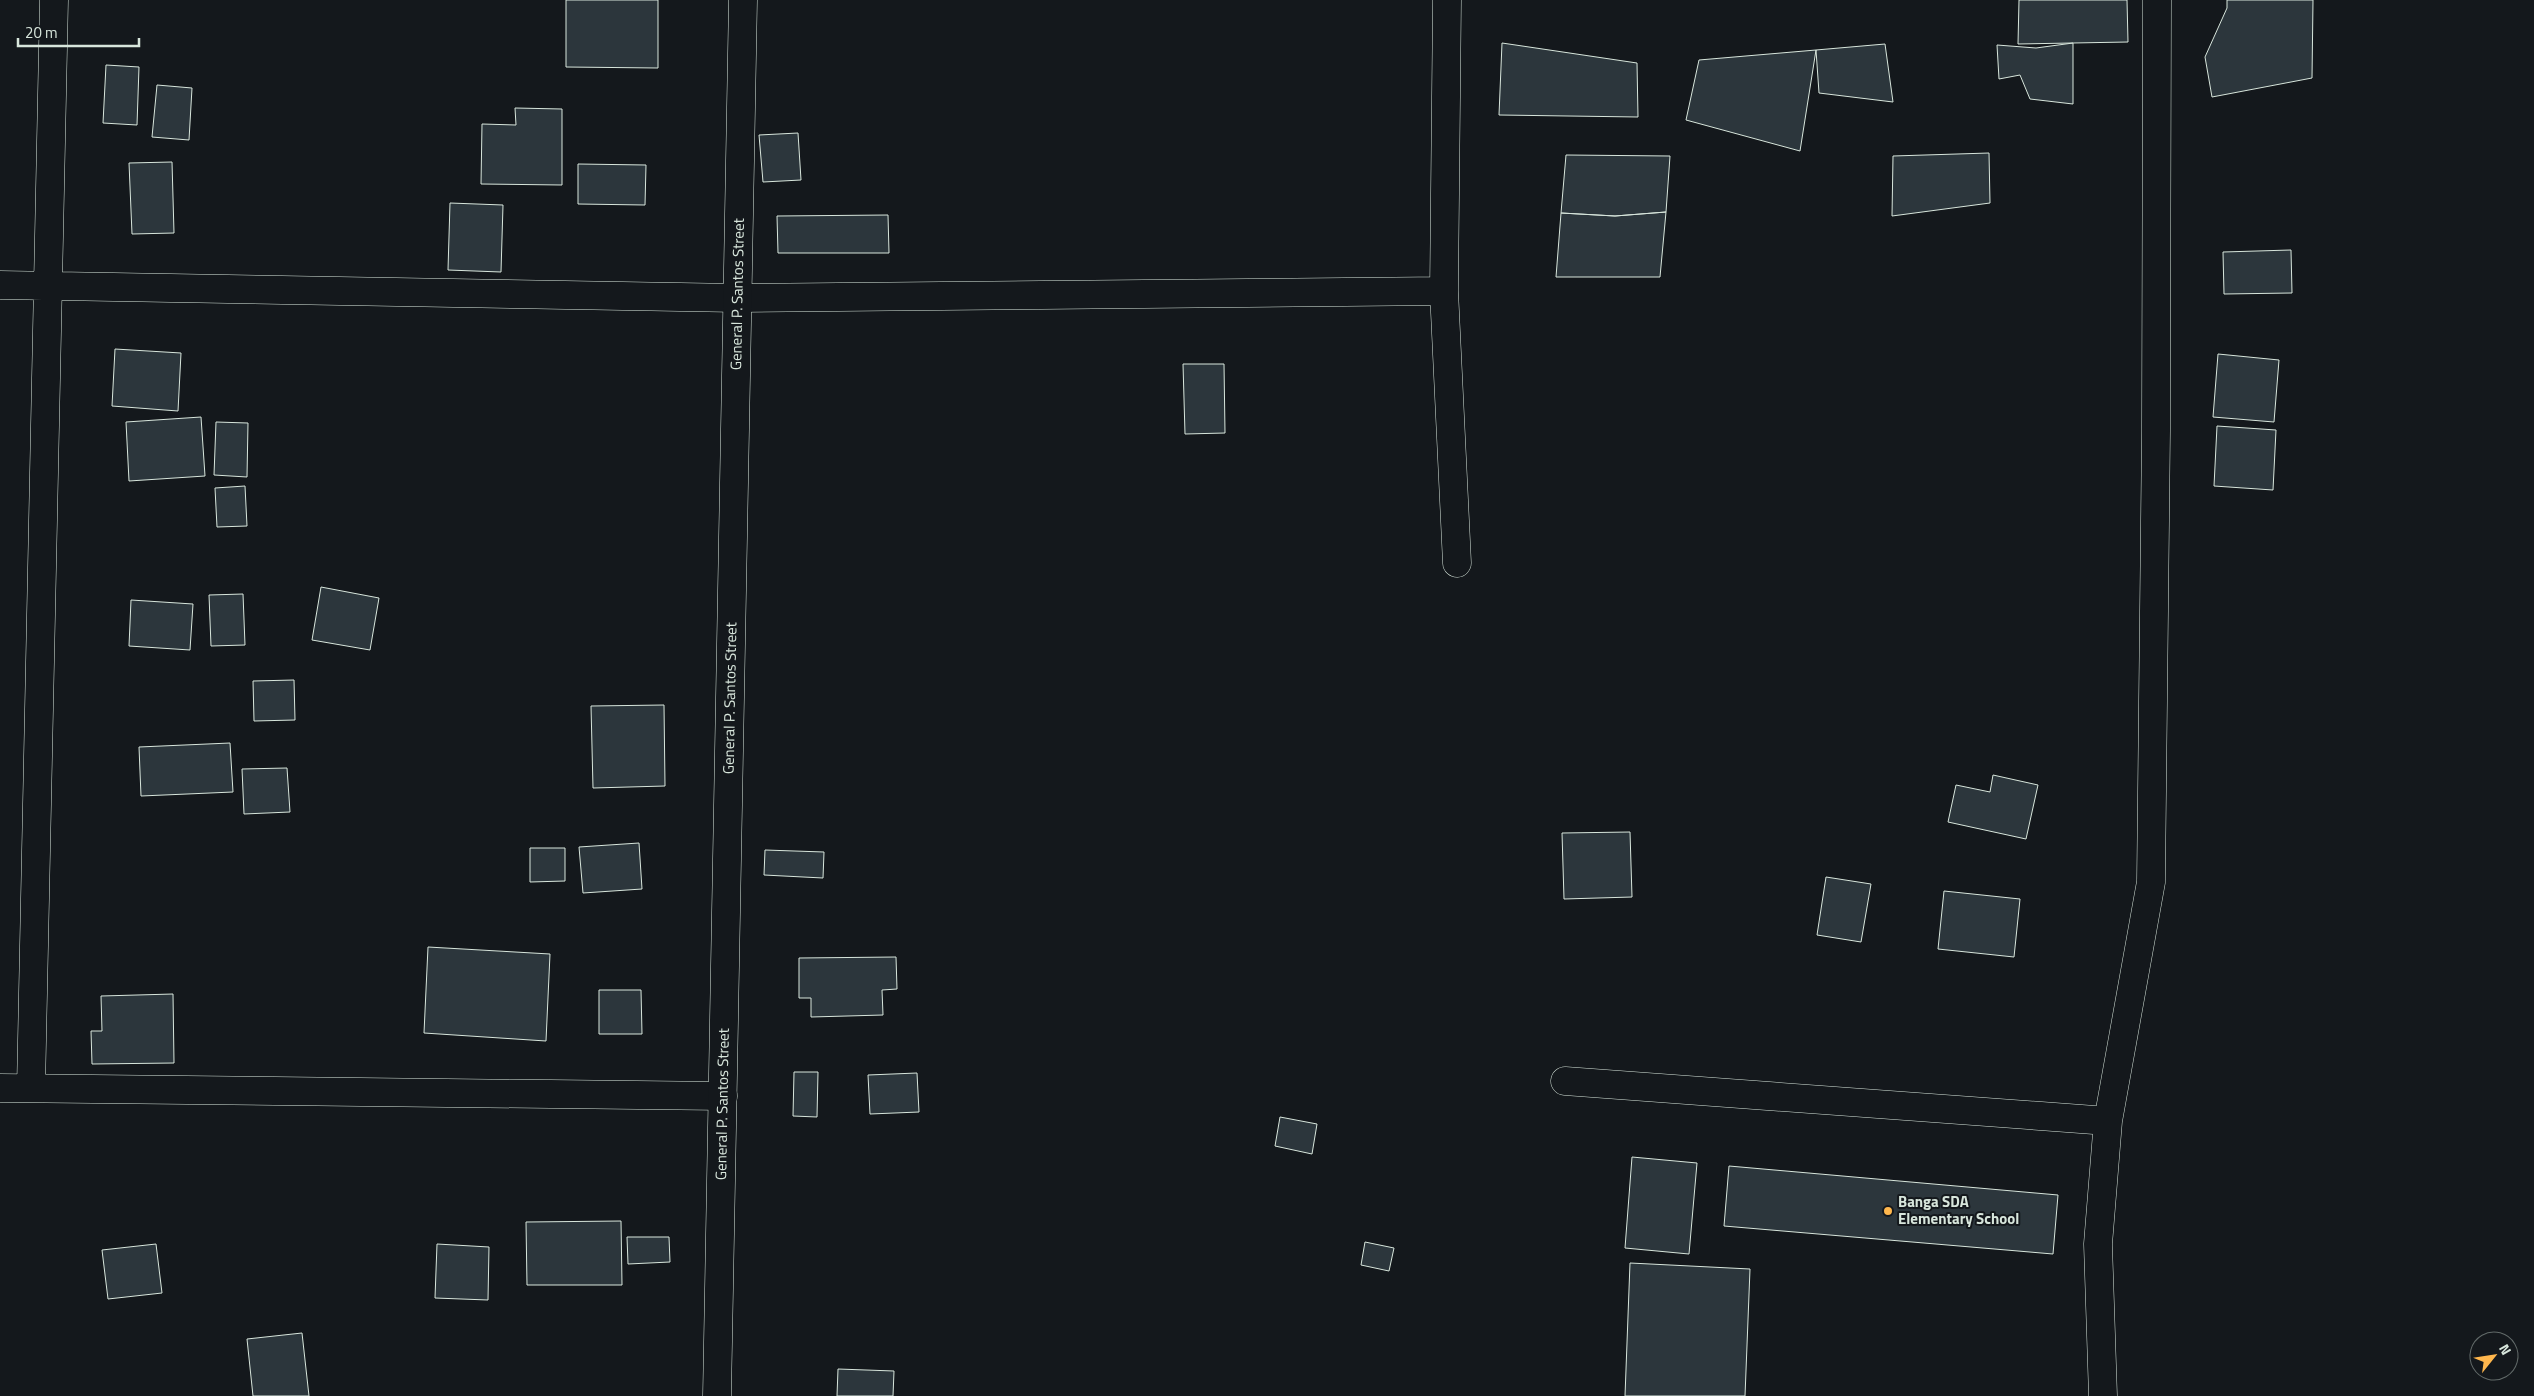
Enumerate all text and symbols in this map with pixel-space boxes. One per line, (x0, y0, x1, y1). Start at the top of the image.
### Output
scale bar (18, 15, 139, 47)
text: 20 m (25, 21, 58, 44)
street label: General P. Santos Street (724, 217, 750, 370)
street label: General P. Santos Street (717, 621, 742, 774)
street label: General P. Santos Street (709, 1027, 735, 1180)
place label: Banga SDA Elementary School (1898, 1190, 2019, 1230)
marker: Banga SDA Elementary School (1882, 1205, 1894, 1217)
north arrow (2469, 1331, 2519, 1381)
text: N (2494, 1340, 2517, 1359)

